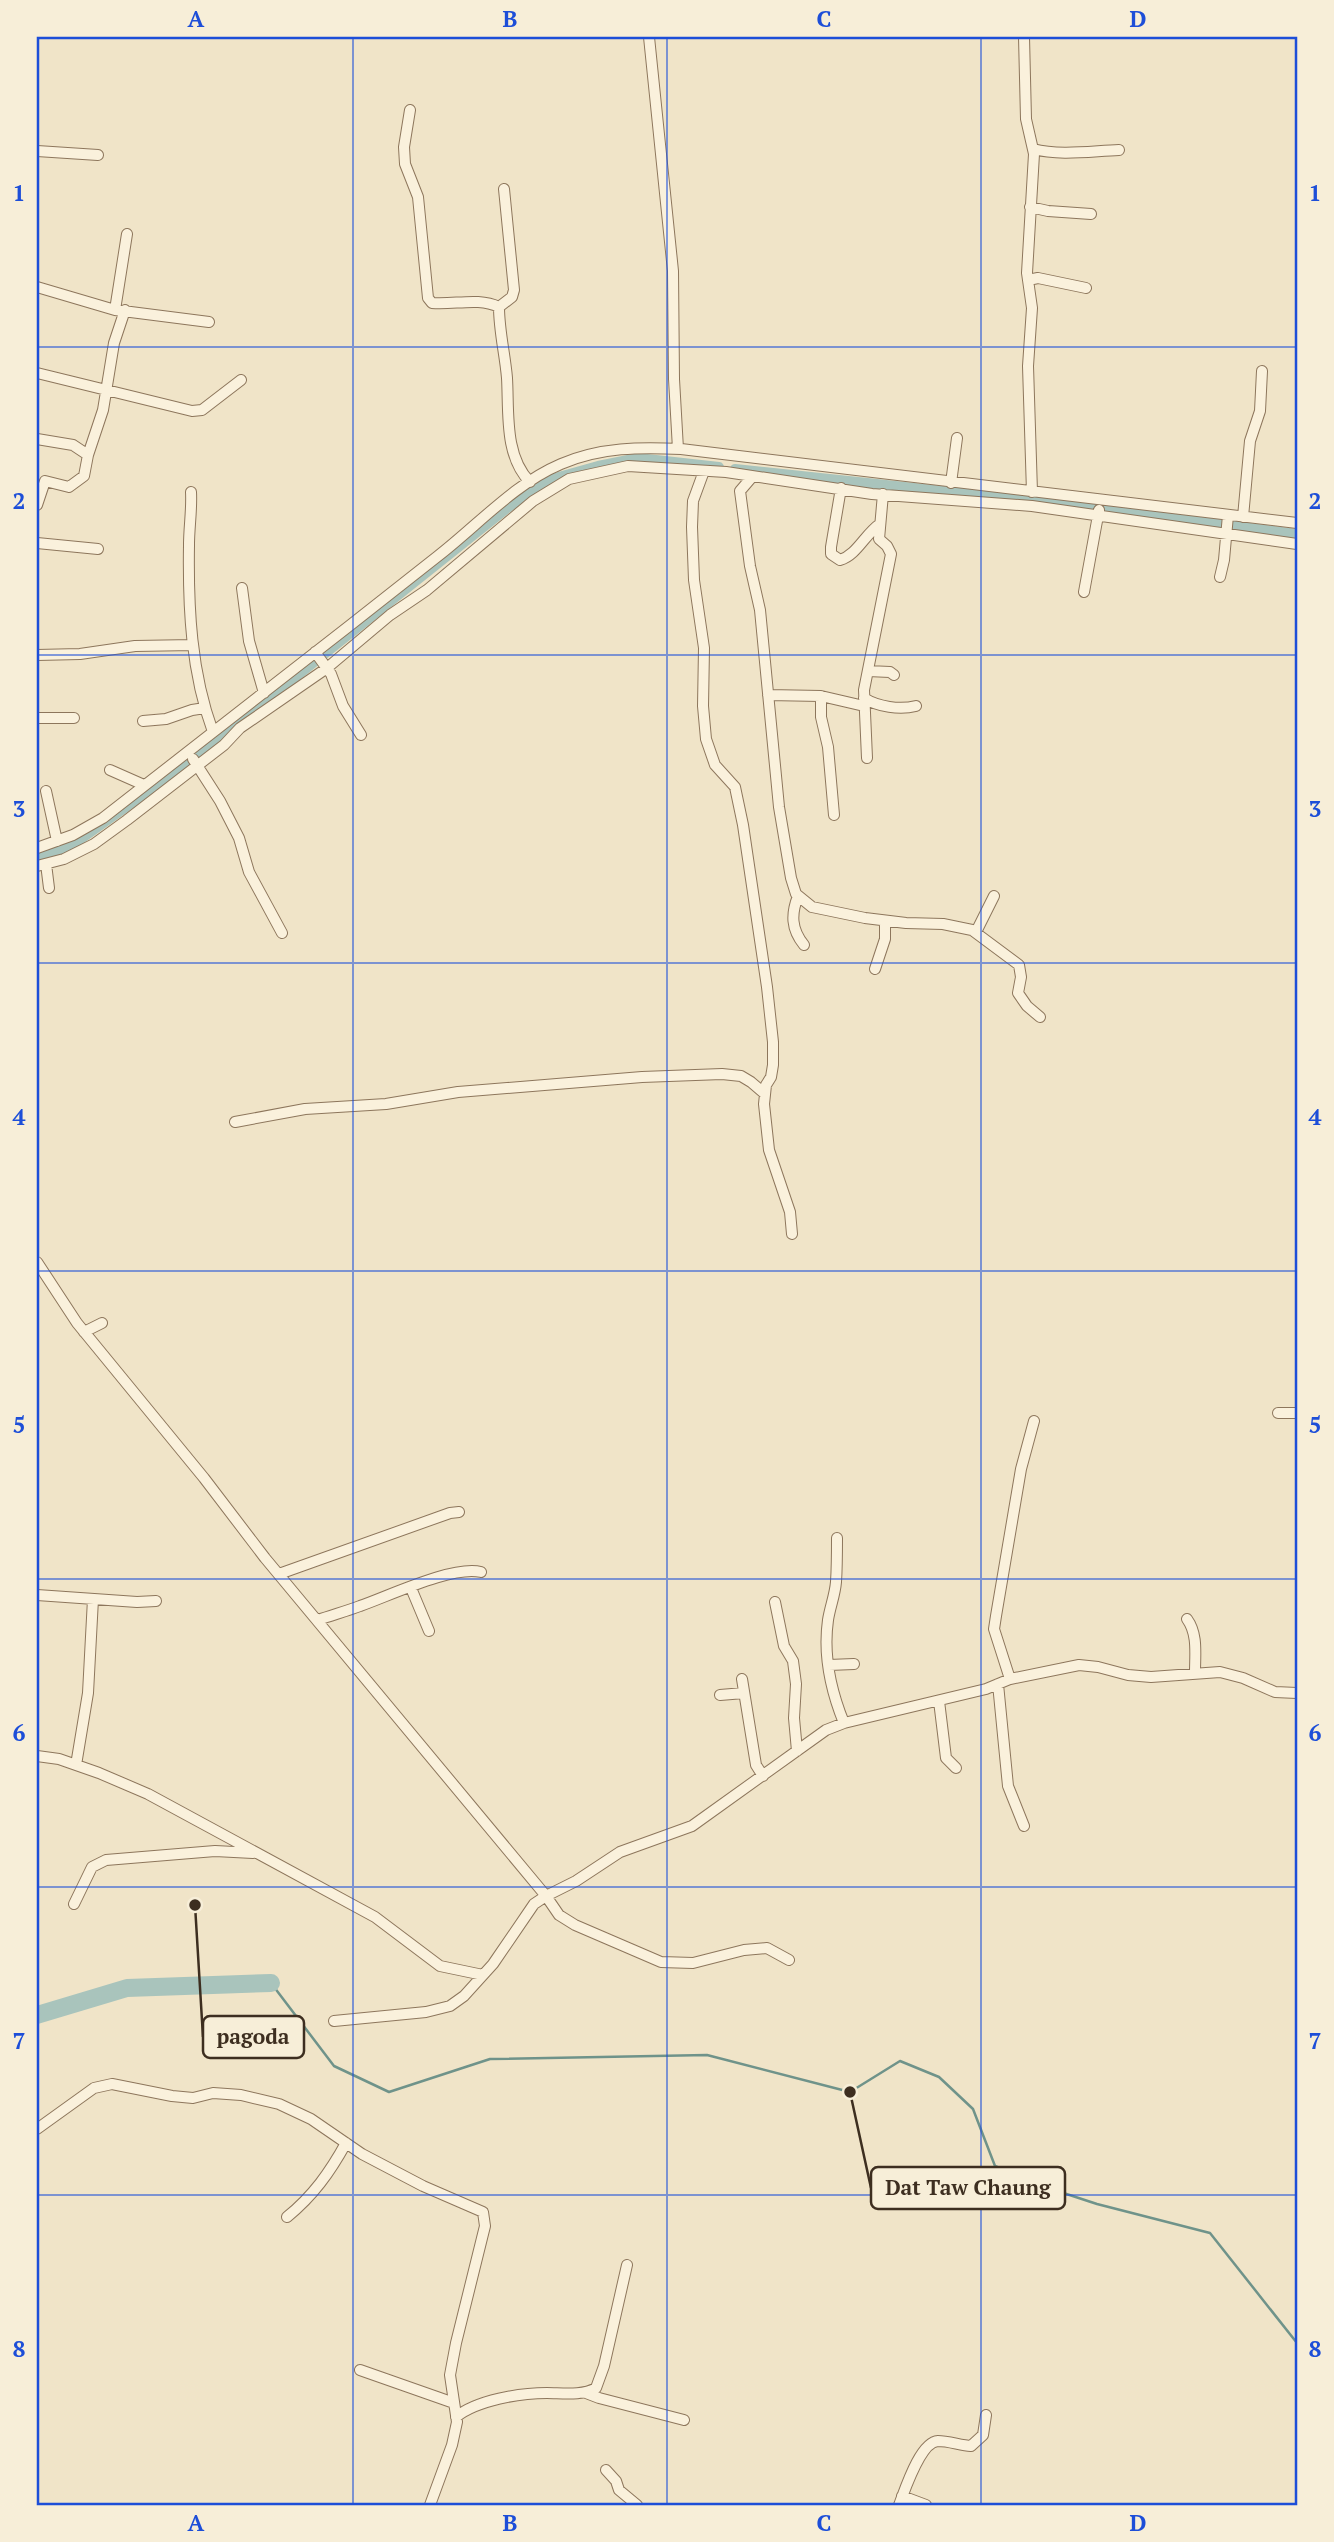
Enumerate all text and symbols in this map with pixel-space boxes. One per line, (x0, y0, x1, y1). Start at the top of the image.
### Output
text: A (188, 3, 205, 34)
text: B (503, 3, 518, 34)
text: C (817, 3, 832, 34)
text: D (1130, 3, 1147, 34)
text: 1 (13, 177, 26, 208)
text: 1 (1309, 177, 1322, 208)
text: 2 (13, 485, 26, 516)
text: 2 (1309, 485, 1322, 516)
text: 3 (13, 793, 26, 824)
text: 3 (1309, 793, 1322, 824)
text: 4 (13, 1101, 26, 1132)
text: 4 (1309, 1101, 1322, 1132)
text: 5 (13, 1409, 26, 1440)
text: 5 (1309, 1409, 1322, 1440)
text: 6 (13, 1717, 26, 1748)
text: 6 (1309, 1717, 1322, 1748)
callout: pagoda (203, 2016, 304, 2058)
text: pagoda (216, 2022, 290, 2050)
text: 7 (13, 2025, 26, 2056)
text: 7 (1309, 2025, 1322, 2056)
callout: Dat Taw Chaung (871, 2167, 1065, 2209)
text: Dat Taw Chaung (885, 2173, 1052, 2201)
text: 8 (13, 2333, 26, 2364)
text: 8 (1309, 2333, 1322, 2364)
text: A (188, 2507, 205, 2538)
text: B (503, 2507, 518, 2538)
text: C (817, 2507, 832, 2538)
text: D (1130, 2507, 1147, 2538)

